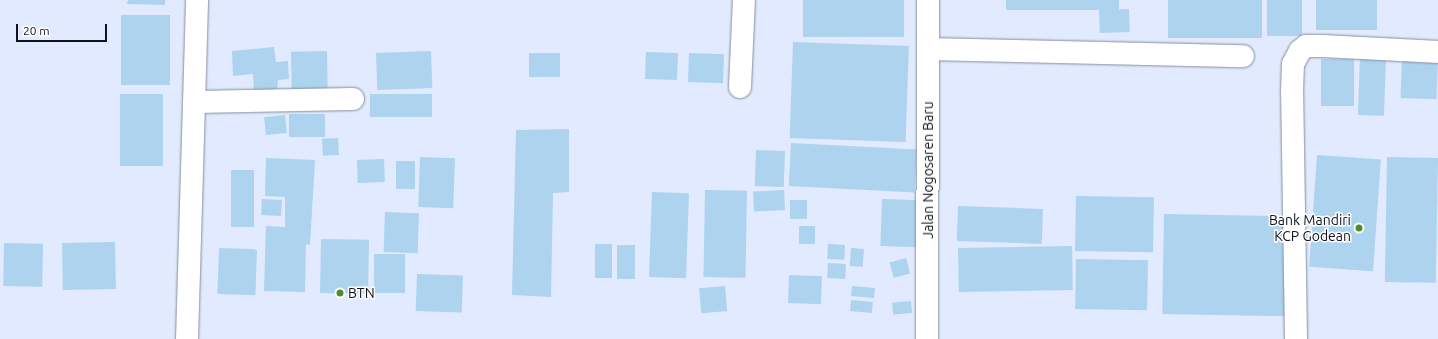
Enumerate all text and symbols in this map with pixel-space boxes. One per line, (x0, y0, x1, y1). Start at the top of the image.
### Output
scale bar (18, 16, 109, 42)
text: 20 m (23, 24, 50, 37)
street label: Jalan Nogosaren Baru (920, 101, 936, 239)
place label: Bank Mandiri KCP Godean (1269, 212, 1351, 244)
marker: Bank Mandiri KCP Godean (1354, 223, 1364, 233)
place label: BTN (348, 285, 375, 301)
marker: BTN (335, 288, 345, 298)

